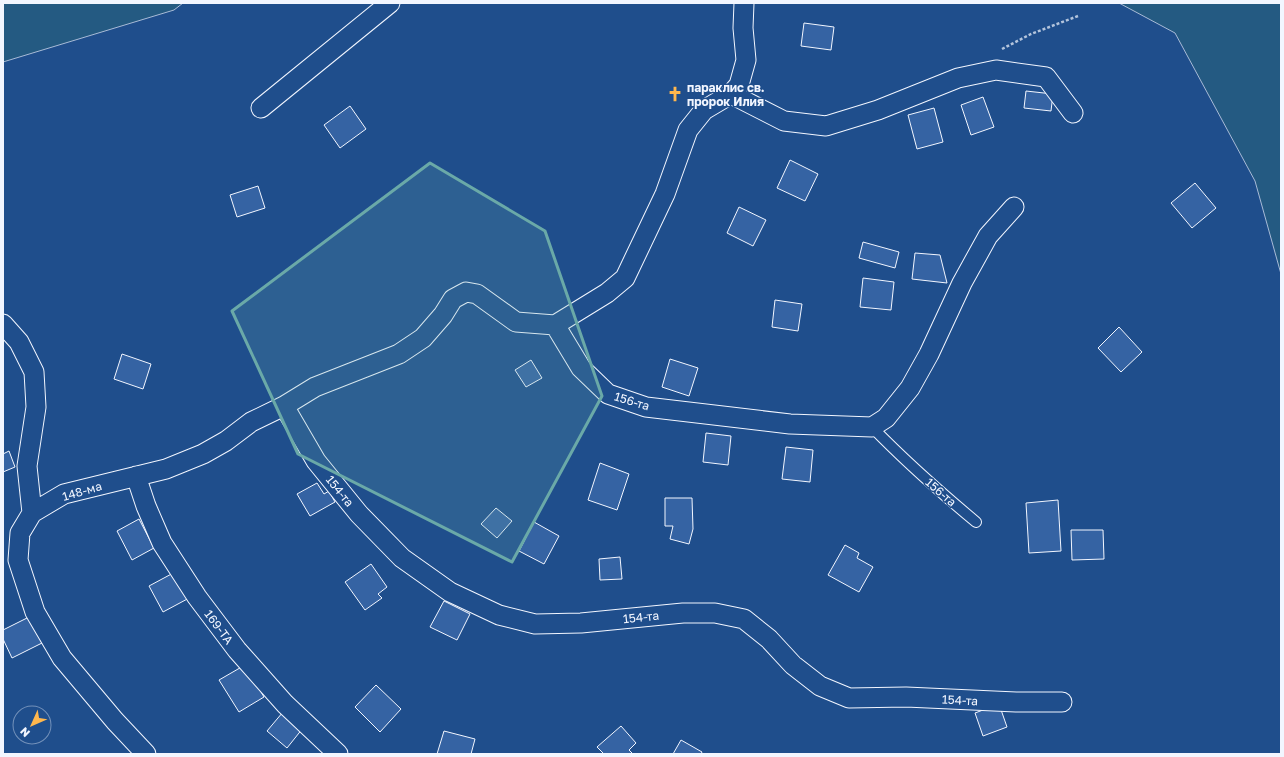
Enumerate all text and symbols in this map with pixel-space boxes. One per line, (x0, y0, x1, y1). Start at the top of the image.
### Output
place label: параклис св. пророк Илия (687, 80, 765, 109)
church icon: параклис св. пророк Илия (666, 85, 684, 103)
street label: 156-та (613, 389, 651, 413)
street label: 154-та (323, 472, 357, 510)
street label: 156-та (922, 475, 960, 509)
street label: 148-ма (60, 478, 104, 504)
street label: 169-TA (201, 607, 237, 647)
street label: 154-та (622, 608, 660, 626)
street label: 154-та (942, 692, 978, 708)
north arrow (12, 705, 52, 745)
text: N (17, 725, 32, 740)

